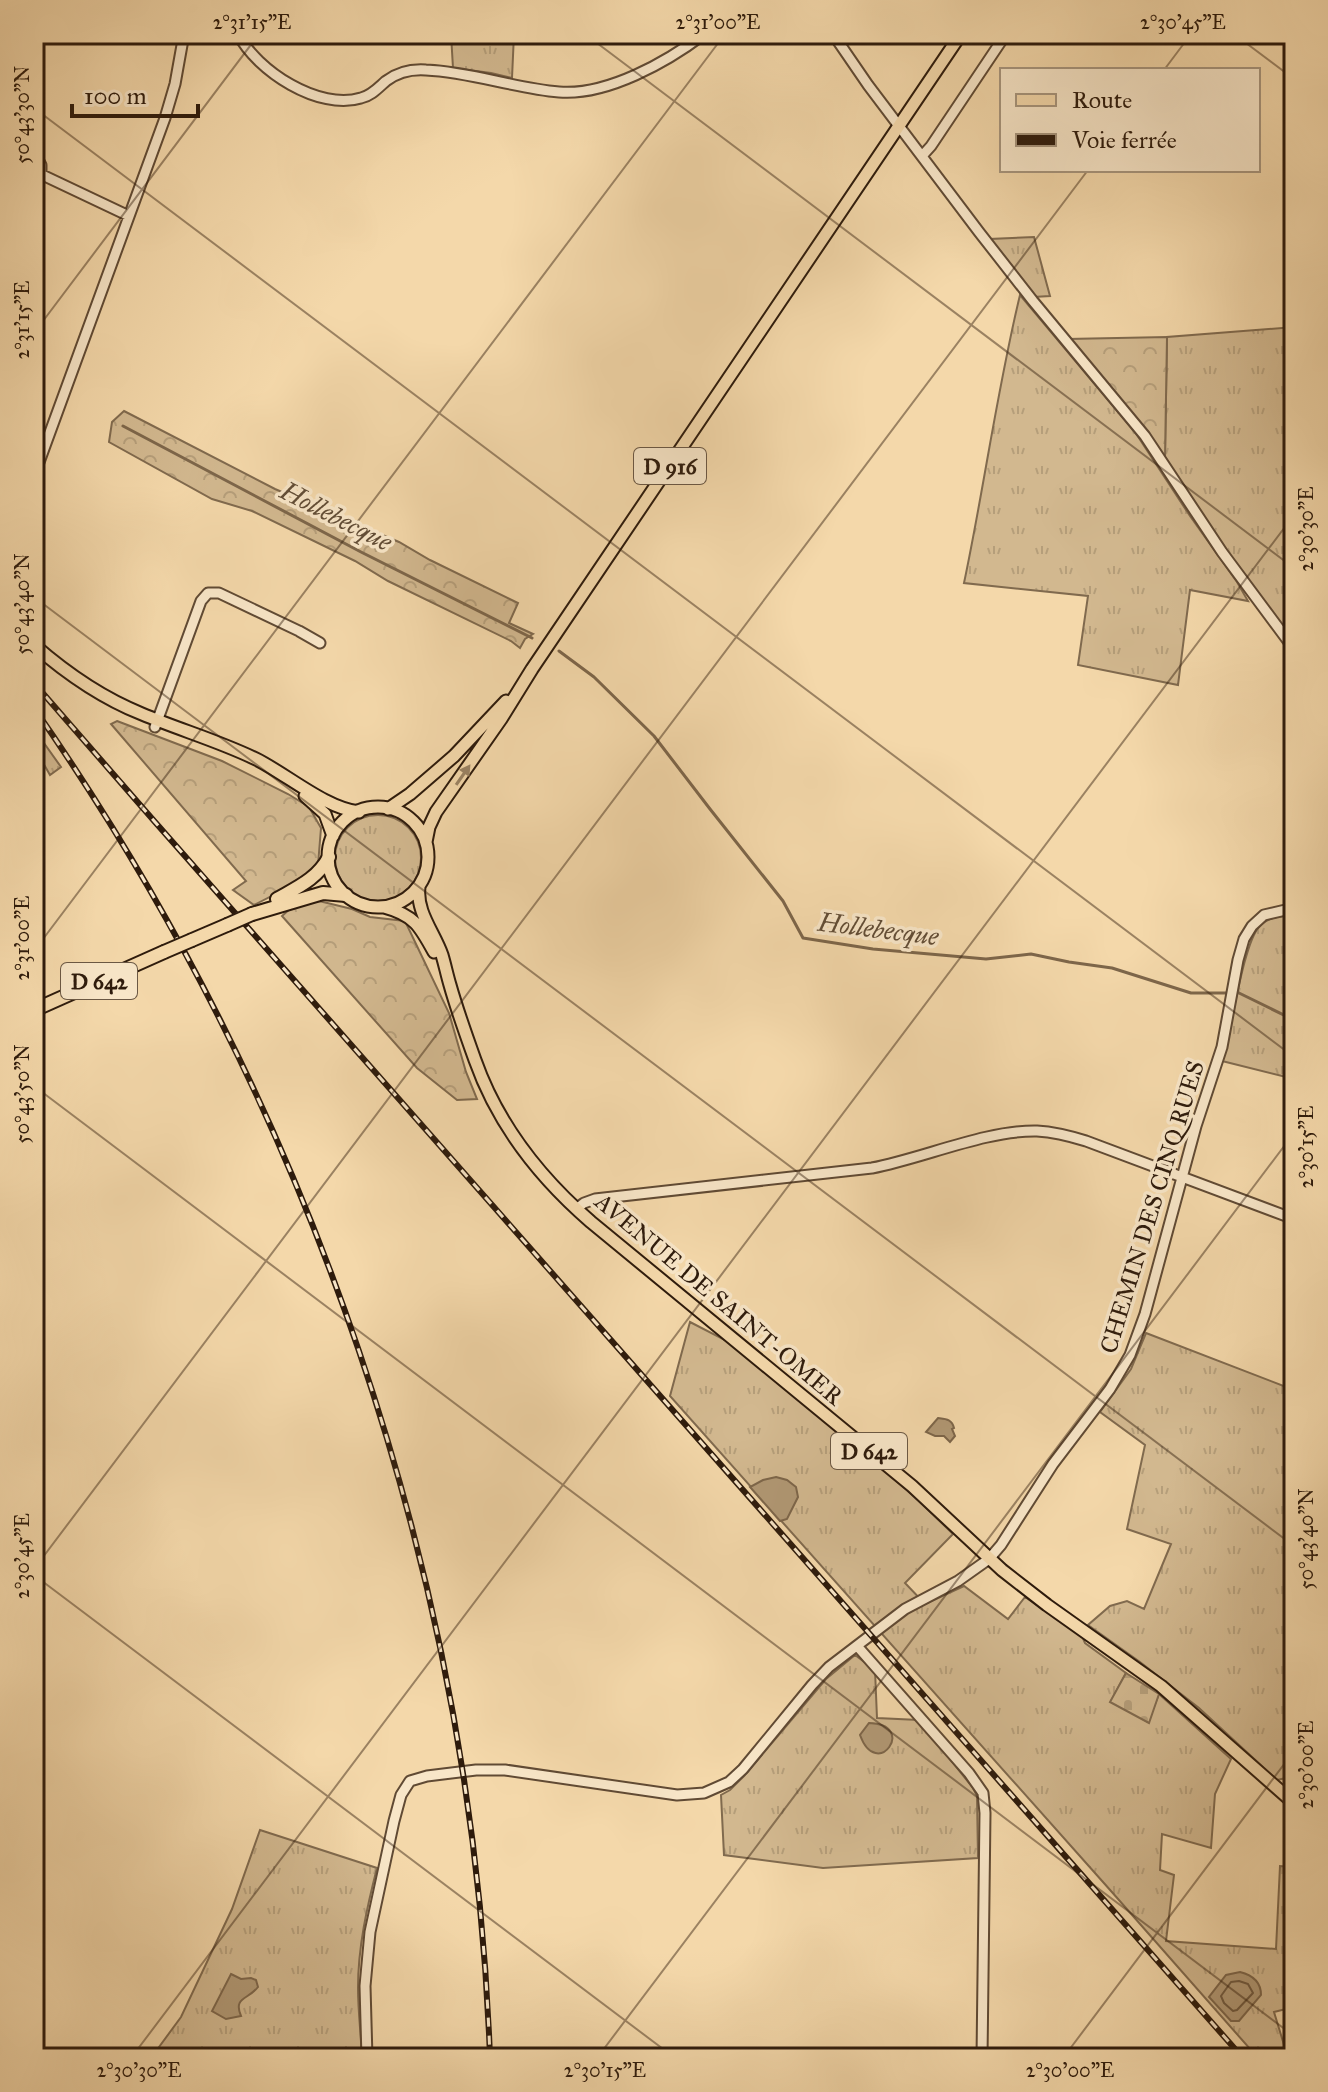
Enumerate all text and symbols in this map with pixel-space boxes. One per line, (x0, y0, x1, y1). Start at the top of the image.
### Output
text: 2°31'15"E (213, 10, 291, 34)
text: 2°31'00"E (676, 10, 760, 34)
text: 2°30'45"E (1140, 10, 1226, 34)
text: 50°43'30"N (10, 66, 34, 164)
scale bar (72, 68, 198, 118)
legend (1000, 68, 1260, 172)
text: 100 m (84, 81, 147, 111)
text: Route (1072, 85, 1132, 115)
text: Voie ferrée (1071, 125, 1177, 155)
text: 2°31'15"E (10, 281, 34, 359)
road number: D 916 (634, 448, 706, 484)
water label: Hollebecque (274, 474, 398, 558)
text: 2°30'30"E (1294, 487, 1318, 572)
text: 50°43'40"N (10, 553, 34, 655)
one-way arrow (455, 764, 470, 785)
text: 2°31'00"E (10, 896, 34, 980)
water label: Hollebecque (815, 906, 941, 952)
road number: D 642 (61, 963, 137, 999)
text: 50°43'50"N (10, 1044, 34, 1144)
street label: CHEMIN DES CINQ RUES (1093, 1057, 1211, 1357)
text: 2°30'15"E (1294, 1106, 1318, 1188)
street label: AVENUE DE SAINT-OMER (588, 1186, 850, 1412)
road number: D 642 (831, 1433, 907, 1469)
text: 50°43'40"N (1294, 1488, 1318, 1590)
text: 2°30'45"E (10, 1513, 34, 1599)
text: 2°30'00"E (1294, 1721, 1318, 1809)
text: 2°30'30"E (97, 2058, 182, 2082)
text: 2°30'15"E (564, 2058, 646, 2082)
text: 2°30'00"E (1026, 2058, 1114, 2082)

